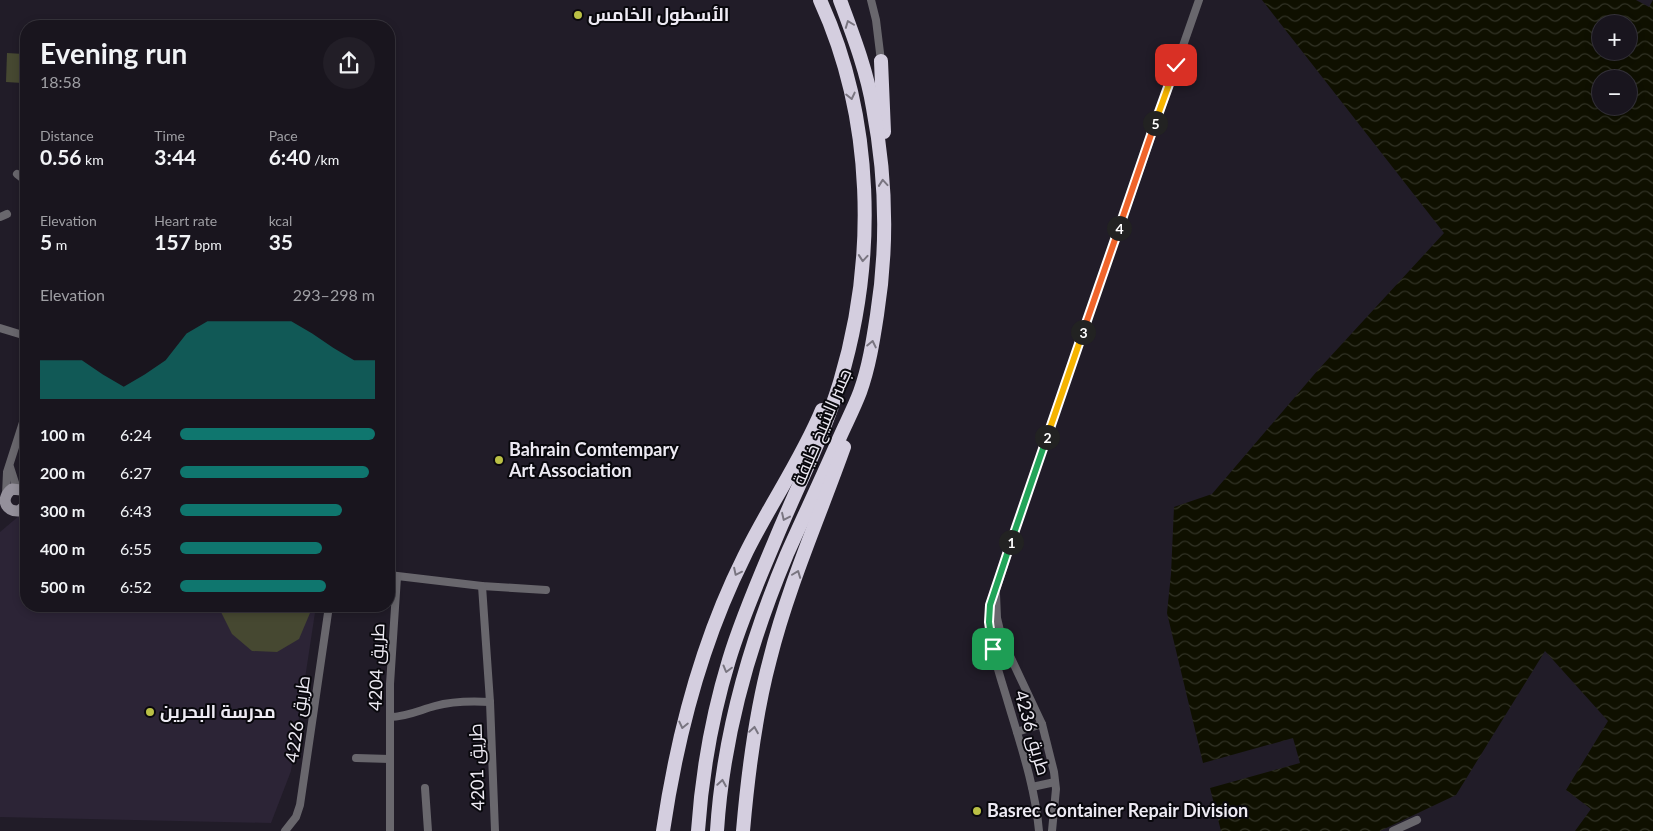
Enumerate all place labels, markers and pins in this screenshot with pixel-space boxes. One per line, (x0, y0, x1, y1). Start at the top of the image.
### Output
place label: الأسطول الخامس (588, 3, 729, 26)
marker: الأسطول الخامس (572, 9, 584, 21)
pin (1155, 44, 1197, 86)
pin: 5 (1142, 110, 1168, 136)
pin: 4 (1106, 216, 1132, 240)
pin: 3 (1070, 320, 1096, 344)
pin: 2 (1034, 424, 1060, 450)
place label: Bahrain Comtempary Art Association (508, 438, 679, 481)
marker: Bahrain Comtempary Art Association (493, 454, 505, 466)
pin: 1 (998, 530, 1024, 554)
pin (972, 628, 1014, 670)
place label: مدرسة البحرين (160, 700, 276, 723)
marker: مدرسة البحرين (144, 706, 156, 718)
place label: Basrec Container Repair Division (987, 799, 1248, 821)
marker: Basrec Container Repair Division (971, 805, 983, 817)

